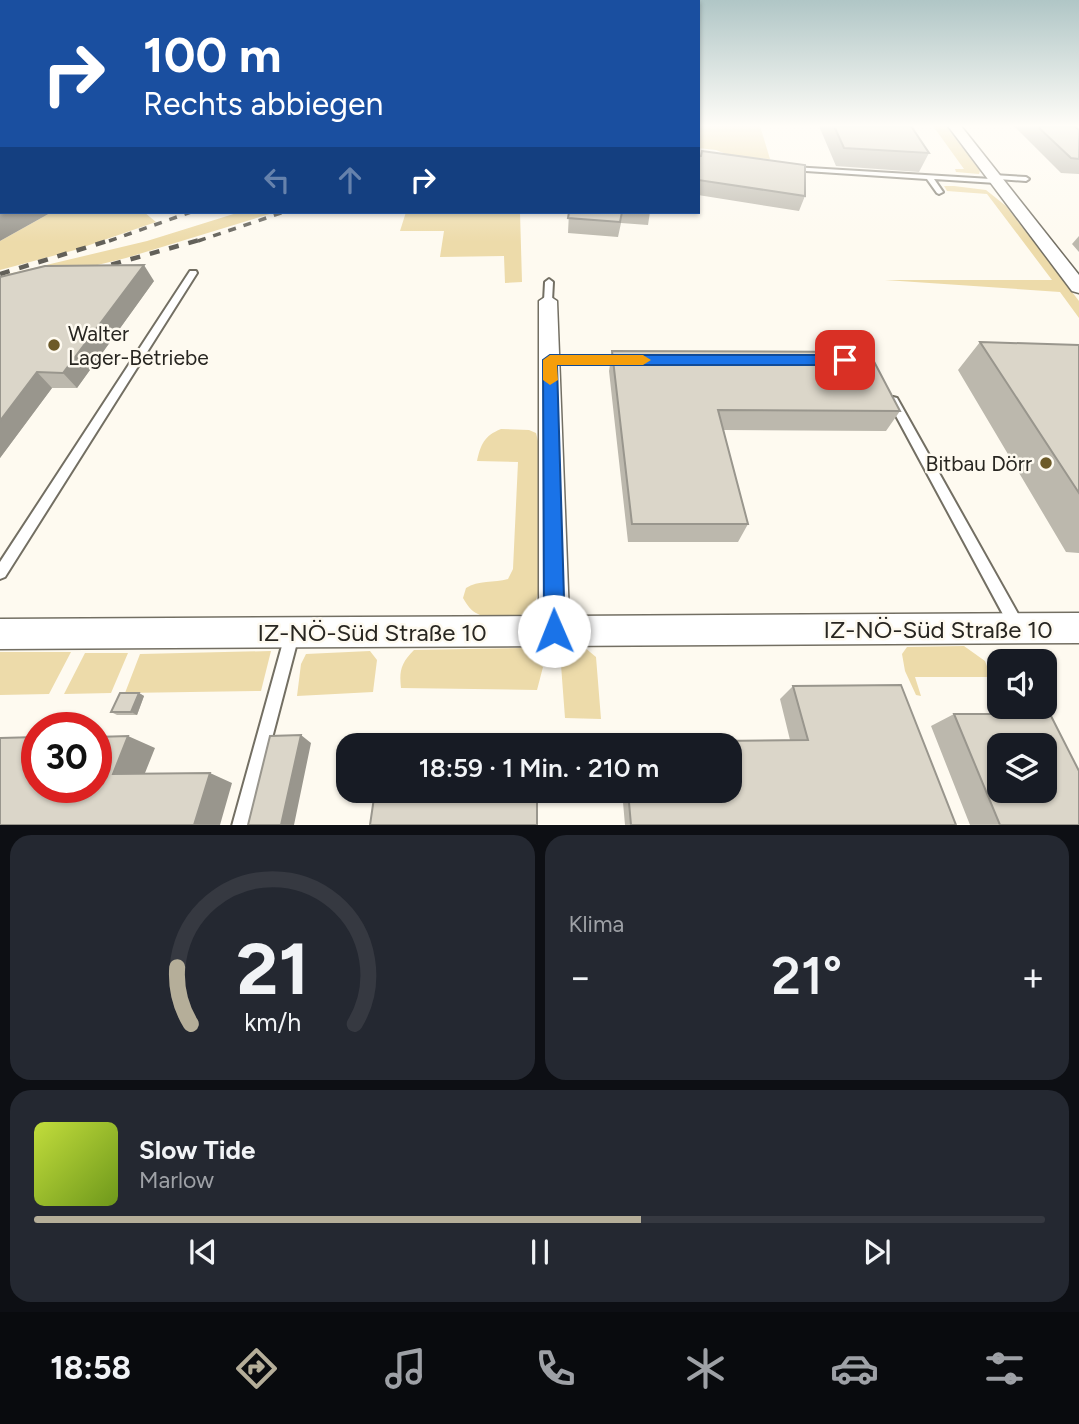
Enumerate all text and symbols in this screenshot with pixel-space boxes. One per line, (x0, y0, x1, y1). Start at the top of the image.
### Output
text: 100 m (143, 25, 282, 84)
icon: right (28, 28, 119, 119)
text: Rechts abbiegen (143, 85, 383, 123)
icon: left (258, 161, 296, 199)
icon: ahead (331, 161, 369, 199)
icon: right (404, 161, 442, 199)
place label: Walter Lager-Betriebe (68, 321, 209, 370)
pin (815, 330, 875, 390)
marker: Walter Lager-Betriebe (46, 337, 62, 353)
icon: arrive (826, 341, 864, 379)
place label: Bitbau Dörr (926, 451, 1032, 476)
marker: Bitbau Dörr (1038, 455, 1054, 471)
position arrow (517, 594, 591, 668)
street label: IZ-NÖ-Süd Straße 10 (823, 615, 1053, 644)
street label: IZ-NÖ-Süd Straße 10 (257, 618, 487, 647)
map controls (987, 649, 1057, 803)
button: sound (987, 649, 1057, 719)
speed limit sign: 30 (21, 712, 112, 803)
button: layers (987, 733, 1057, 803)
text: 18:59 · 1 Min. · 210 m (419, 752, 659, 784)
text: Klima (569, 910, 624, 938)
text: 21 (236, 925, 309, 1012)
text: 21° (771, 945, 842, 1007)
text: − (569, 954, 592, 1000)
text: + (1021, 954, 1045, 1000)
text: km/h (244, 1006, 301, 1036)
text: Slow Tide (139, 1134, 255, 1166)
text: Marlow (139, 1166, 214, 1194)
icon: previous (184, 1233, 222, 1271)
icon: pause (521, 1233, 559, 1271)
icon: next (858, 1233, 896, 1271)
icon: directions (232, 1344, 281, 1393)
icon: music (381, 1344, 430, 1393)
icon: phone (531, 1344, 580, 1393)
icon: climate (681, 1344, 730, 1393)
icon: car (830, 1344, 879, 1393)
icon: filters (980, 1344, 1029, 1393)
text: 18:58 (50, 1349, 131, 1387)

